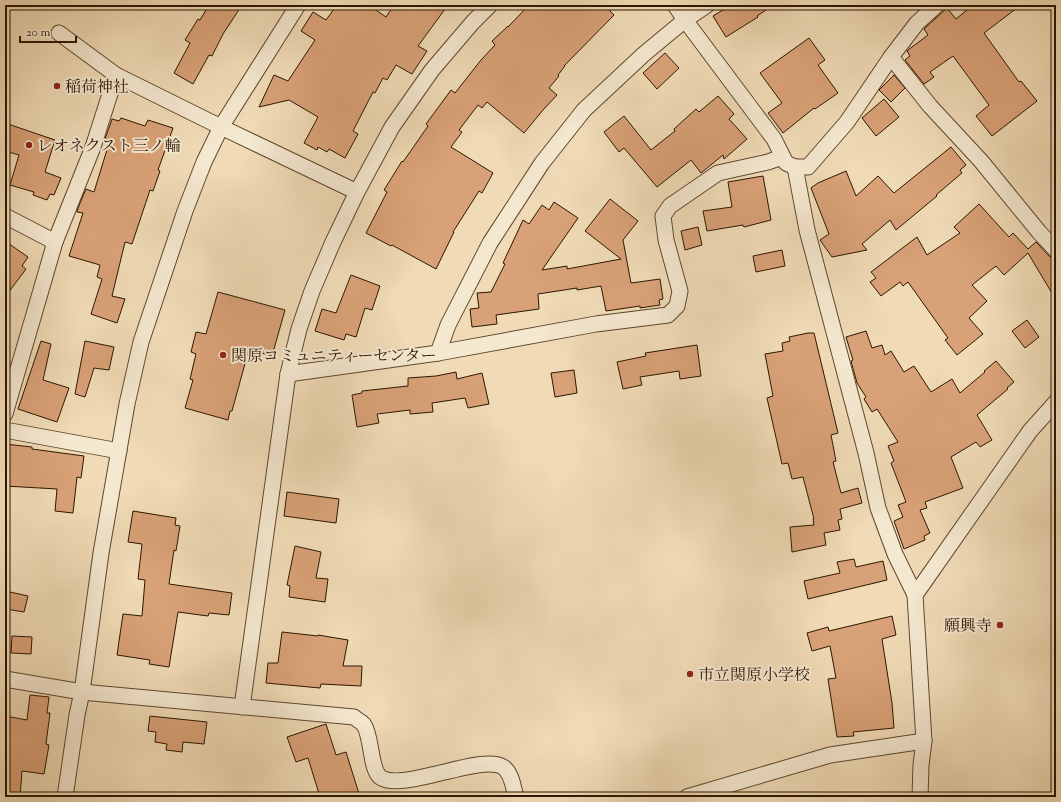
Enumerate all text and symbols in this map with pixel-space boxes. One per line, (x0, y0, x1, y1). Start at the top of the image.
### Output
scale bar (20, 18, 76, 44)
text: 20 m (26, 24, 51, 42)
place label: 稲荷神社 (65, 77, 129, 100)
marker: 稲荷神社 (52, 81, 62, 91)
place label: レオネクスト三ノ輪 (37, 136, 181, 159)
marker: レオネクスト三ノ輪 (24, 140, 34, 150)
place label: 関原コミュニティーセンター (231, 346, 436, 369)
marker: 関原コミュニティーセンター (218, 350, 228, 360)
place label: 願興寺 (944, 616, 992, 639)
marker: 願興寺 (995, 620, 1005, 630)
place label: 市立関原小学校 (698, 665, 810, 688)
marker: 市立関原小学校 (685, 669, 695, 679)

